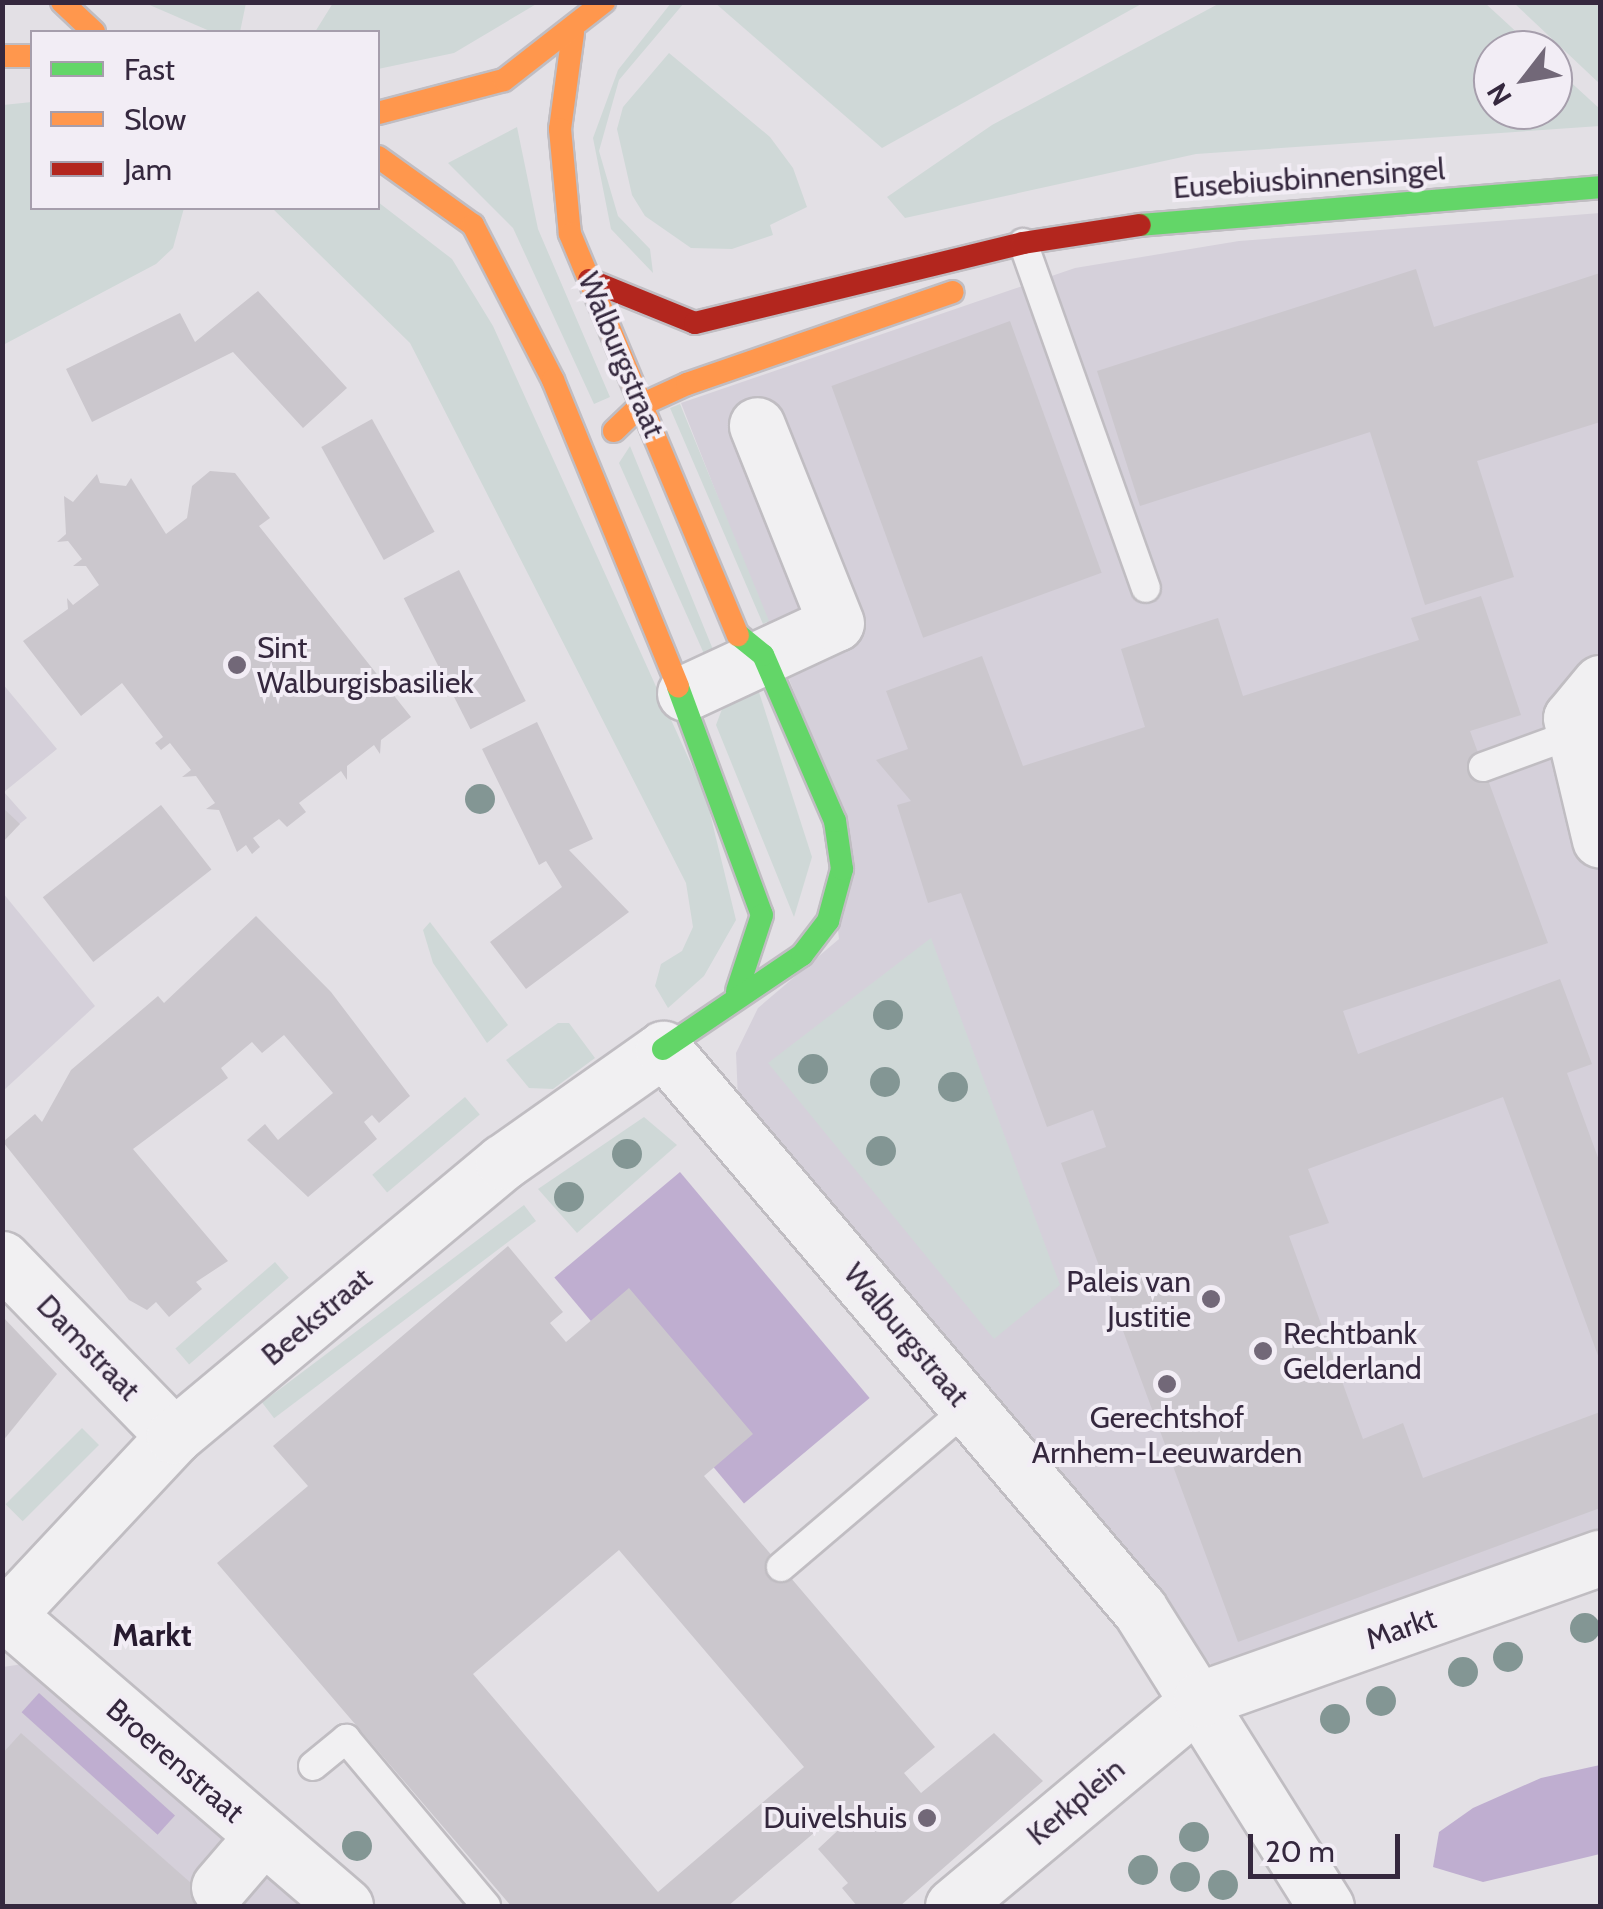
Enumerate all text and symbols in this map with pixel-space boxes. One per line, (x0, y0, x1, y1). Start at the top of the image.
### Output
legend (30, 30, 380, 210)
north arrow (1473, 30, 1573, 130)
text: Fast (124, 51, 175, 88)
text: N (1479, 77, 1519, 112)
text: Slow (124, 101, 186, 138)
text: Jam (124, 151, 172, 188)
street label: Eusebiusbinnensingel (1172, 152, 1446, 206)
street label: Walburgstraat (570, 267, 672, 443)
place label: Sint Walburgisbasiliek (257, 630, 474, 700)
marker: Sint Walburgisbasiliek (226, 654, 248, 676)
street label: Walburgstraat (836, 1256, 976, 1414)
street label: Beekstraat (255, 1261, 379, 1373)
place label: Paleis van Justitie (1066, 1264, 1191, 1334)
street label: Damstraat (29, 1288, 147, 1408)
marker: Paleis van Justitie (1200, 1288, 1222, 1310)
place label: Rechtbank Gelderland (1283, 1316, 1422, 1386)
marker: Rechtbank Gelderland (1252, 1340, 1274, 1362)
marker: Gerechtshof Arnhem-Leeuwarden (1156, 1373, 1178, 1395)
place label: Gerechtshof Arnhem-Leeuwarden (1032, 1400, 1302, 1470)
street label: Markt (1361, 1600, 1441, 1658)
district label: Markt (112, 1616, 192, 1654)
street label: Broerenstraat (99, 1692, 251, 1830)
street label: Kerkplein (1020, 1751, 1132, 1853)
place label: Duivelshuis (763, 1800, 907, 1836)
marker: Duivelshuis (916, 1807, 938, 1829)
scale bar (1253, 1814, 1406, 1876)
text: 20 m (1265, 1833, 1335, 1870)

